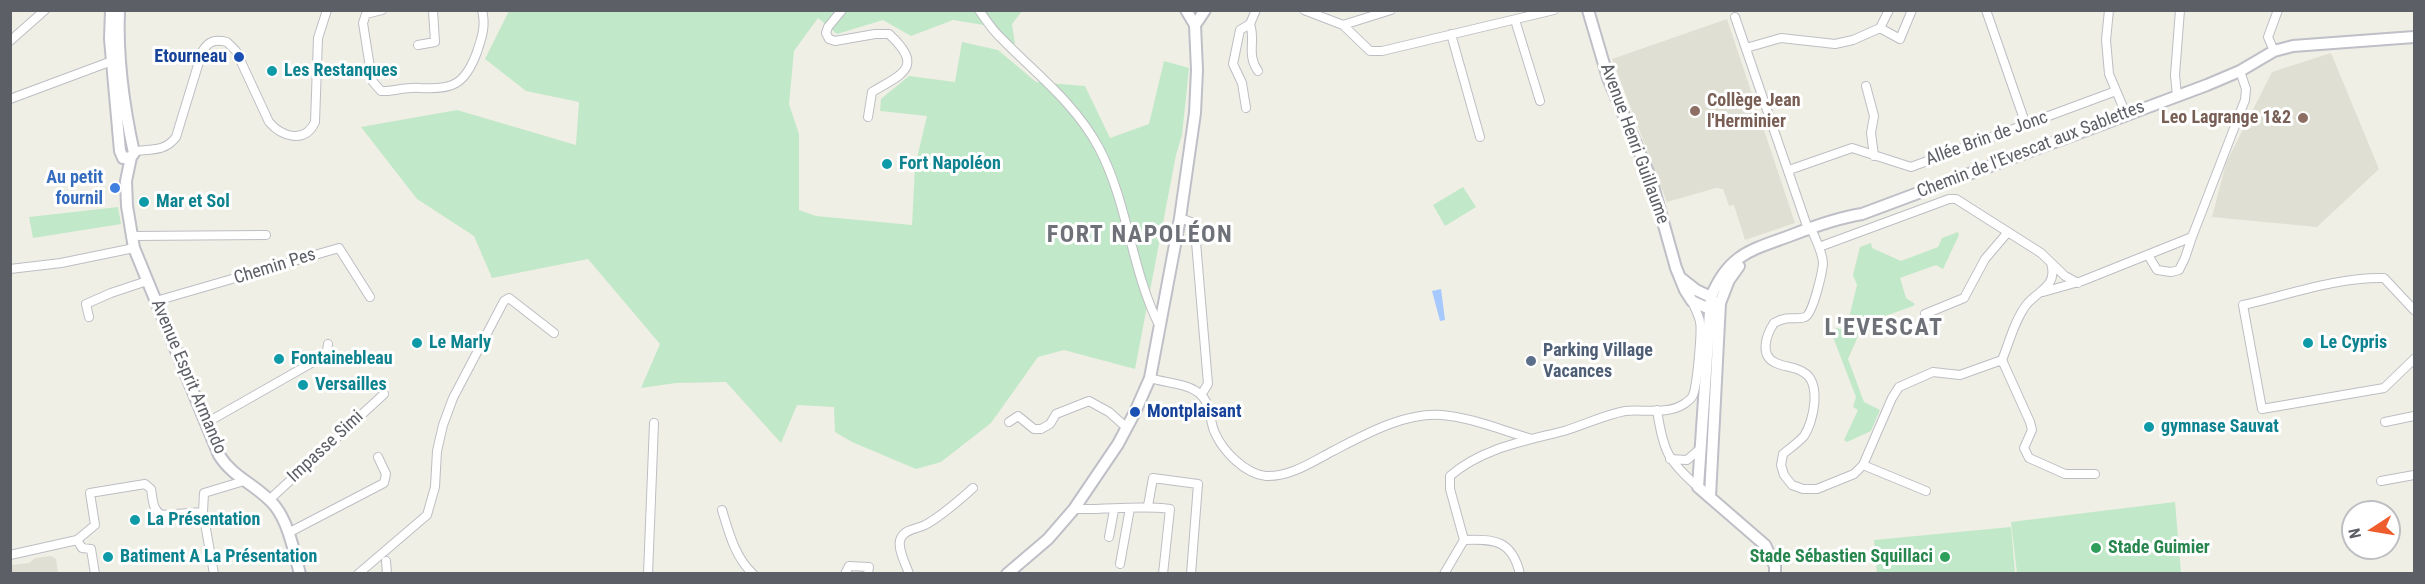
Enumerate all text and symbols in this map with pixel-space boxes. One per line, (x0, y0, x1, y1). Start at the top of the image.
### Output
place label: Etourneau (154, 46, 227, 68)
marker: Etourneau (232, 50, 246, 64)
place label: Les Restanques (284, 60, 398, 82)
street label: Avenue Henri Guillaume (1595, 61, 1673, 227)
marker: Les Restanques (265, 64, 279, 78)
place label: Collège Jean l'Herminier (1707, 90, 1800, 132)
street label: Chemin de l'Evescat aux Sablettes (1914, 97, 2148, 203)
marker: Collège Jean l'Herminier (1688, 104, 1702, 118)
street label: Allée Brin de Jonc (1923, 107, 2051, 171)
place label: Leo Lagrange 1&2 (2161, 107, 2291, 129)
marker: Leo Lagrange 1&2 (2296, 111, 2310, 125)
place label: Fort Napoléon (899, 153, 1001, 175)
marker: Fort Napoléon (880, 157, 894, 171)
place label: Au petit fournil (46, 167, 103, 210)
marker: Au petit fournil (108, 181, 122, 195)
place label: Mar et Sol (156, 191, 230, 213)
marker: Mar et Sol (137, 195, 151, 209)
district label: FORT NAPOLÉON (1047, 222, 1233, 250)
street label: Chemin Pes (231, 244, 319, 290)
street label: Avenue Esprit Armando (146, 296, 230, 458)
district label: L'EVESCAT (1825, 315, 1943, 343)
place label: Le Marly (429, 332, 491, 354)
place label: Le Cypris (2320, 332, 2387, 354)
marker: Le Marly (410, 336, 424, 350)
marker: Le Cypris (2301, 336, 2315, 350)
place label: Parking Village Vacances (1543, 340, 1653, 382)
place label: Fontainebleau (291, 348, 393, 370)
marker: Fontainebleau (272, 352, 286, 366)
marker: Parking Village Vacances (1524, 354, 1538, 368)
place label: Versailles (315, 374, 387, 396)
marker: Versailles (296, 378, 310, 392)
place label: Montplaisant (1147, 401, 1241, 423)
marker: Montplaisant (1128, 405, 1142, 419)
street label: Impasse Simi (284, 406, 368, 488)
place label: gymnase Sauvat (2161, 416, 2279, 438)
marker: gymnase Sauvat (2142, 420, 2156, 434)
north arrow (2341, 500, 2401, 560)
place label: La Présentation (147, 509, 260, 531)
marker: La Présentation (128, 513, 142, 527)
text: N (2345, 527, 2365, 540)
place label: Stade Guimier (2108, 537, 2210, 559)
marker: Stade Guimier (2089, 541, 2103, 555)
place label: Batiment A La Présentation (120, 546, 317, 568)
place label: Stade Sébastien Squillaci (1750, 546, 1933, 568)
marker: Batiment A La Présentation (101, 550, 115, 564)
marker: Stade Sébastien Squillaci (1938, 550, 1952, 564)

